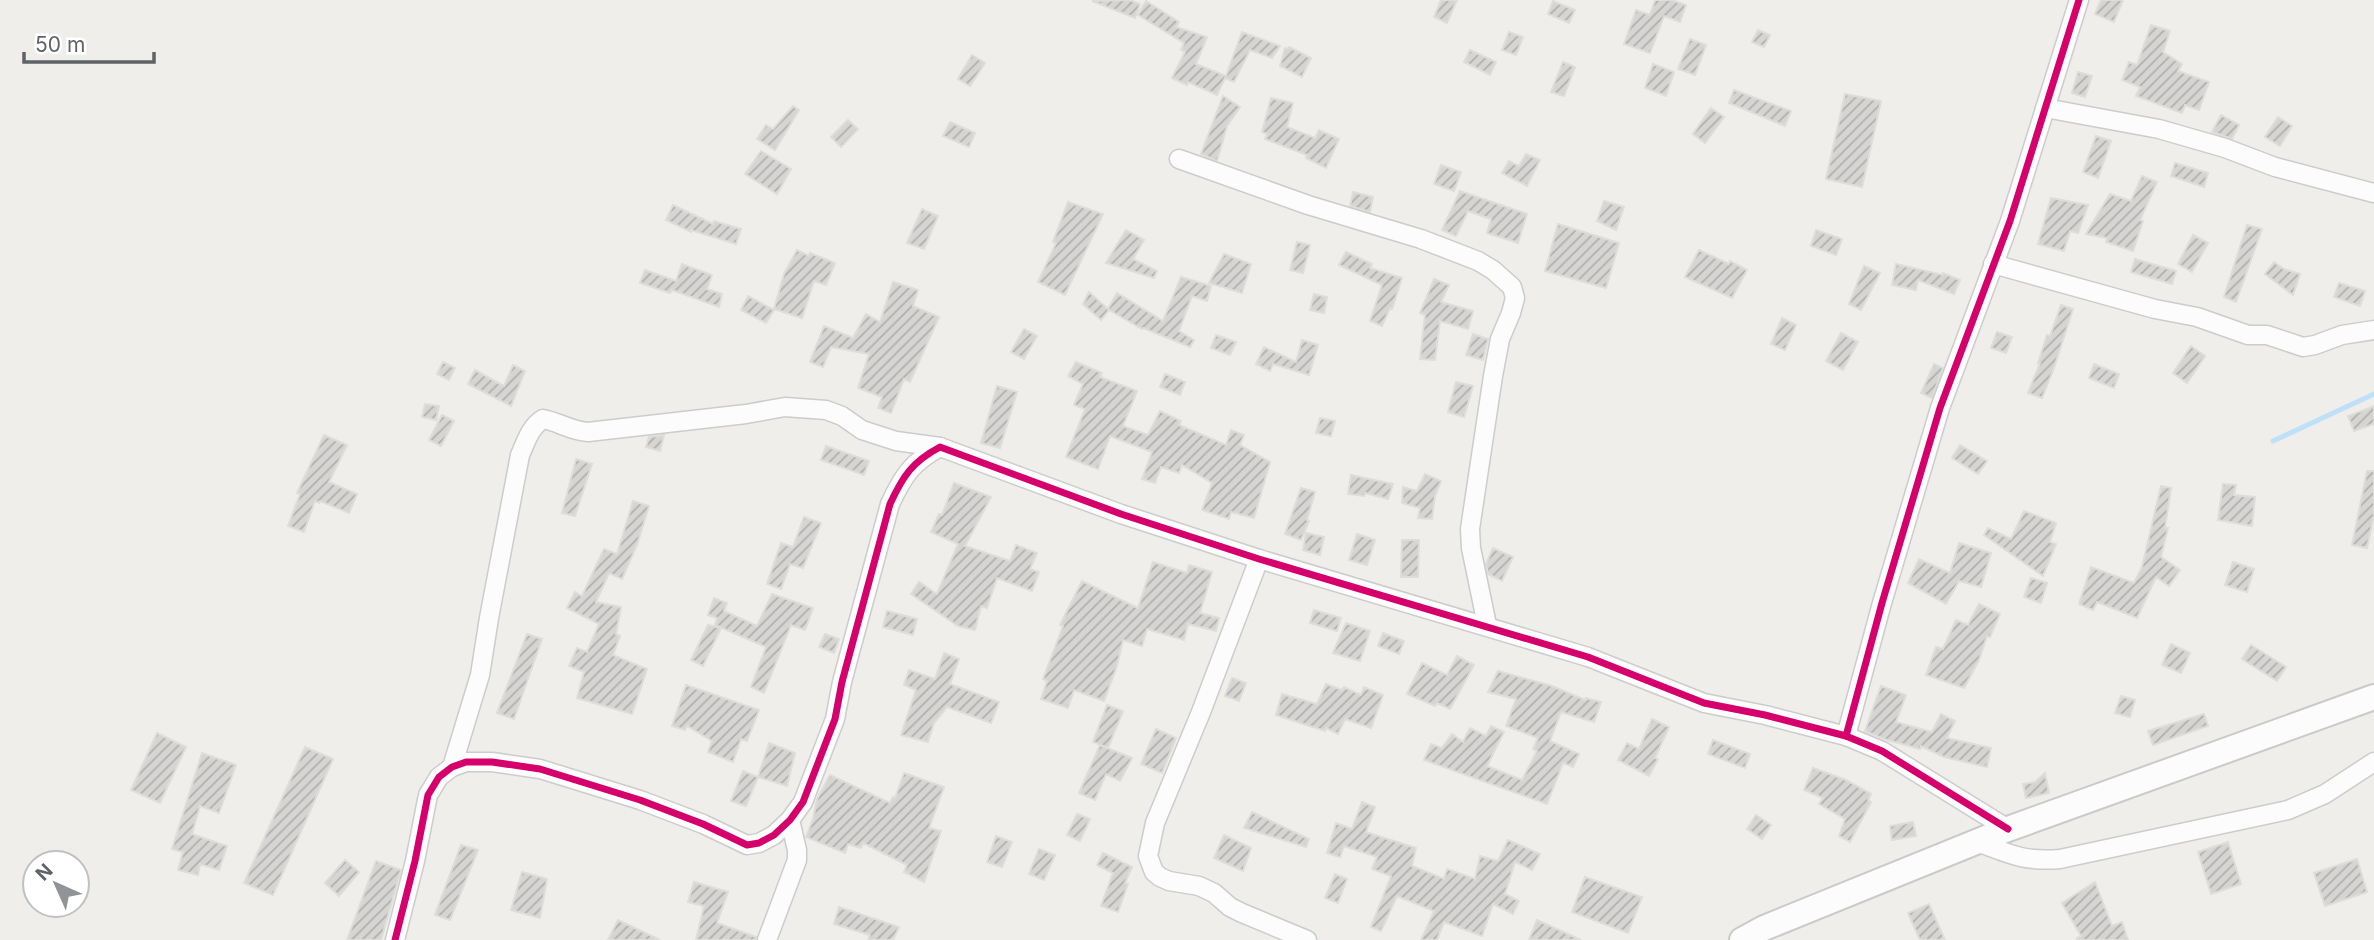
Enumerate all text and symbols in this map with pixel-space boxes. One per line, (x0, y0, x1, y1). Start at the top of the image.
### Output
scale bar (24, 21, 154, 65)
text: 50 m (35, 32, 85, 57)
north arrow (21, 849, 91, 919)
text: N (31, 859, 58, 886)

